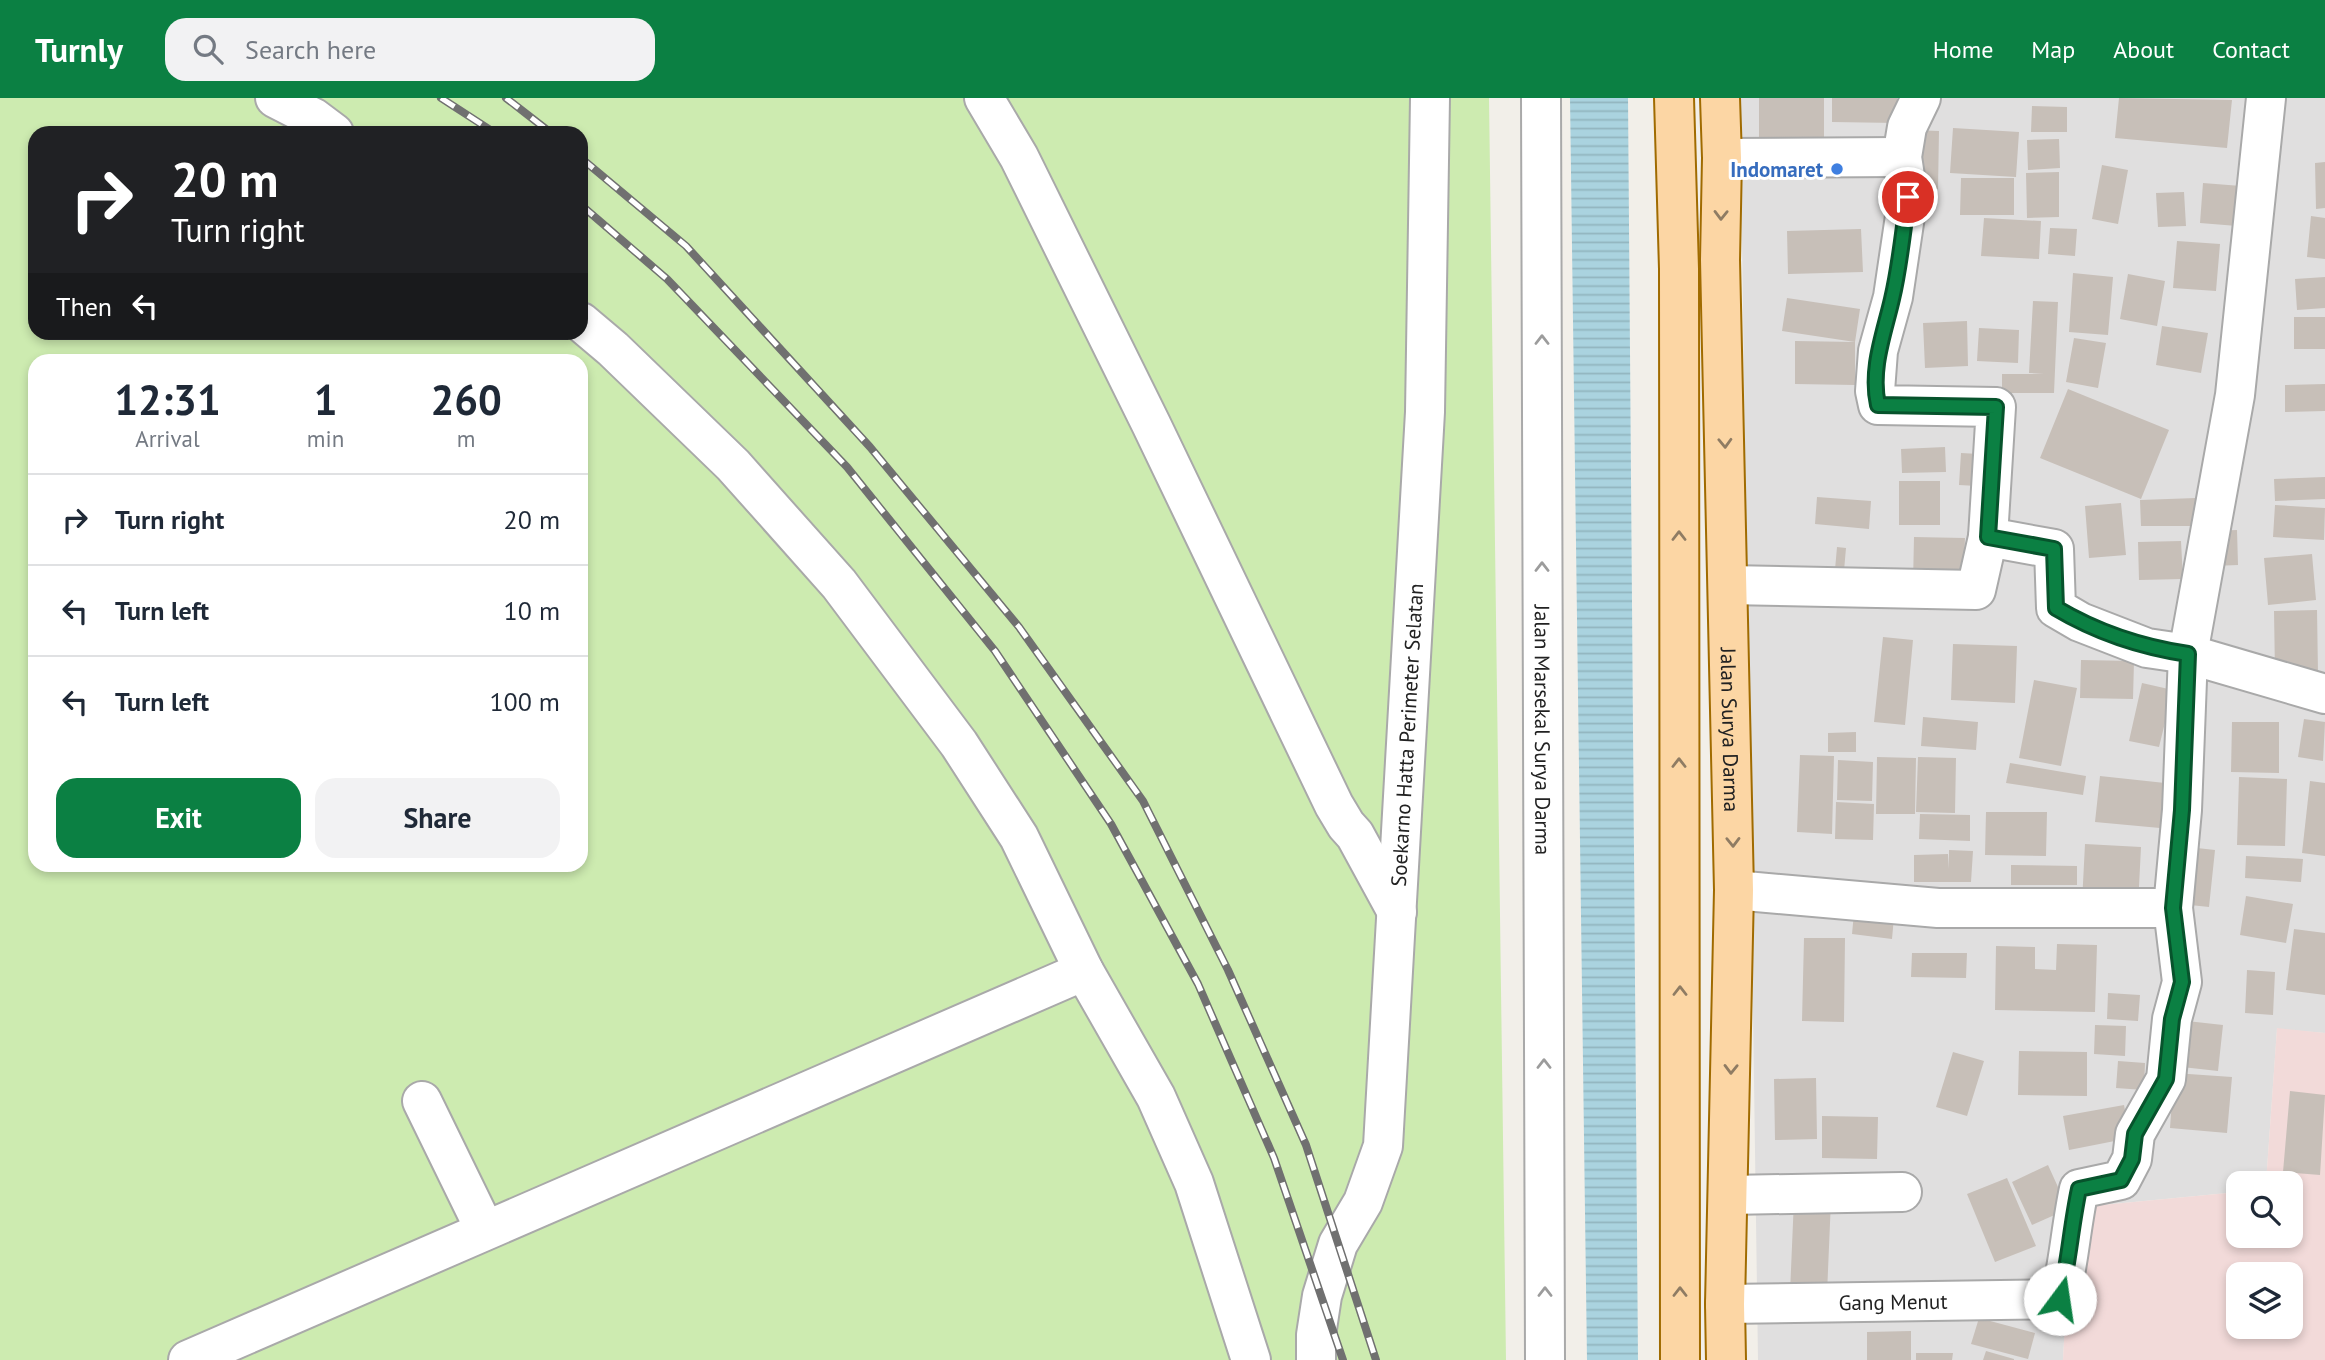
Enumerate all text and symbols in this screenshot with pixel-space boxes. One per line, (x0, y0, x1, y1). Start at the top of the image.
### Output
search box (165, 18, 655, 81)
text: Turnly (35, 28, 123, 71)
icon: search (189, 30, 227, 68)
text: Search here (245, 33, 376, 66)
text: Home (1933, 34, 1993, 65)
text: Map (2031, 34, 2075, 65)
text: About (2113, 34, 2174, 65)
text: Contact (2212, 34, 2290, 65)
text: 20 m (171, 147, 278, 211)
icon: right (56, 154, 147, 245)
place label: Indomaret (1730, 156, 1824, 183)
marker: Indomaret (1829, 161, 1845, 177)
pin (1878, 167, 1938, 227)
icon: arrive (1889, 178, 1927, 216)
text: Turn right (171, 209, 305, 251)
one-way arrow (1713, 210, 1728, 221)
icon: left (126, 287, 164, 325)
text: Then (56, 290, 112, 323)
one-way arrow (1534, 334, 1549, 345)
text: 12:31 (114, 372, 221, 427)
text: 1 (314, 372, 337, 427)
text: 260 (430, 372, 502, 427)
text: Arrival (135, 424, 200, 453)
text: min (307, 424, 344, 453)
text: m (457, 424, 475, 453)
one-way arrow (1717, 437, 1732, 448)
icon: right (56, 501, 94, 539)
text: Turn right (115, 503, 224, 536)
text: 20 m (504, 503, 560, 536)
one-way arrow (1671, 530, 1687, 541)
one-way arrow (1534, 562, 1550, 572)
street label: Soekarno Hatta Perimeter Selatan (1384, 582, 1429, 887)
icon: left (56, 592, 94, 630)
text: Turn left (115, 594, 209, 627)
text: 10 m (504, 594, 560, 627)
street label: Jalan Marsekal Surya Darma (1529, 604, 1557, 855)
street label: Jalan Surya Darma (1715, 646, 1746, 812)
icon: left (56, 683, 94, 721)
text: Turn left (115, 685, 209, 718)
text: 100 m (489, 685, 560, 718)
one-way arrow (1671, 758, 1687, 768)
button: Exit (56, 778, 301, 858)
button: Share (315, 778, 560, 858)
one-way arrow (1726, 836, 1741, 847)
one-way arrow (1672, 985, 1688, 996)
one-way arrow (1536, 1059, 1552, 1069)
one-way arrow (1723, 1064, 1739, 1075)
map controls (2226, 1171, 2303, 1339)
button: search (2226, 1171, 2303, 1248)
position arrow (2023, 1262, 2097, 1336)
button: layers (2226, 1262, 2303, 1339)
one-way arrow (1537, 1286, 1553, 1297)
one-way arrow (1672, 1286, 1688, 1297)
street label: Gang Menut (1838, 1287, 1948, 1316)

